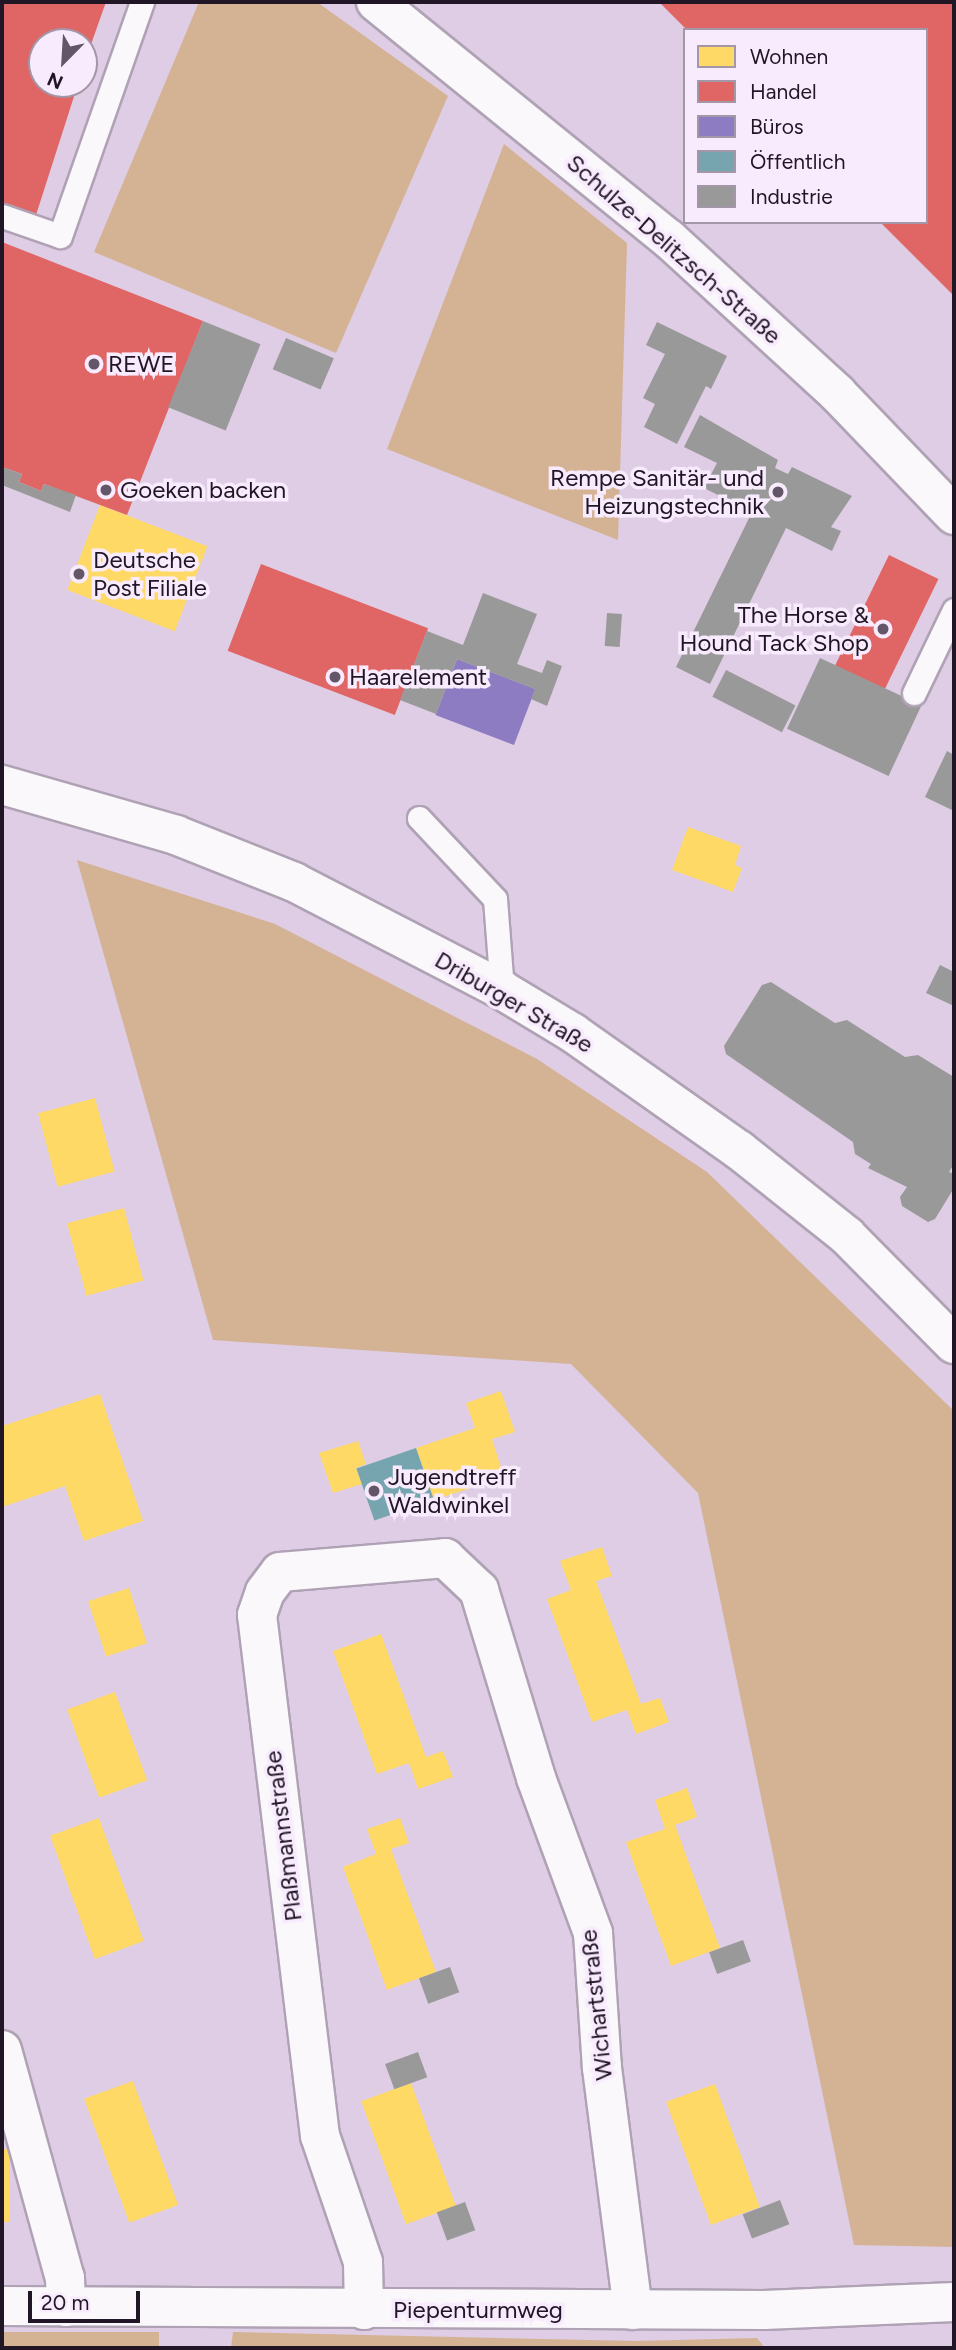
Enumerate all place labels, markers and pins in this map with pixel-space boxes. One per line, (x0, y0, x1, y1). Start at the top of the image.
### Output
place label: REWE (108, 350, 174, 378)
marker: REWE (86, 356, 102, 372)
place label: Rempe Sanitär- und Heizungstechnik (550, 464, 764, 520)
place label: Goeken backen (120, 476, 286, 504)
marker: Goeken backen (98, 482, 114, 498)
marker: Rempe Sanitär- und Heizungstechnik (770, 484, 786, 500)
place label: Deutsche Post Filiale (93, 546, 207, 602)
marker: Deutsche Post Filiale (71, 566, 87, 582)
place label: The Horse & Hound Tack Shop (679, 601, 869, 657)
marker: The Horse & Hound Tack Shop (875, 621, 891, 637)
place label: Haarelement (349, 663, 487, 691)
marker: Haarelement (327, 669, 343, 685)
place label: Jugendtreff Waldwinkel (388, 1463, 516, 1519)
marker: Jugendtreff Waldwinkel (366, 1483, 382, 1499)

